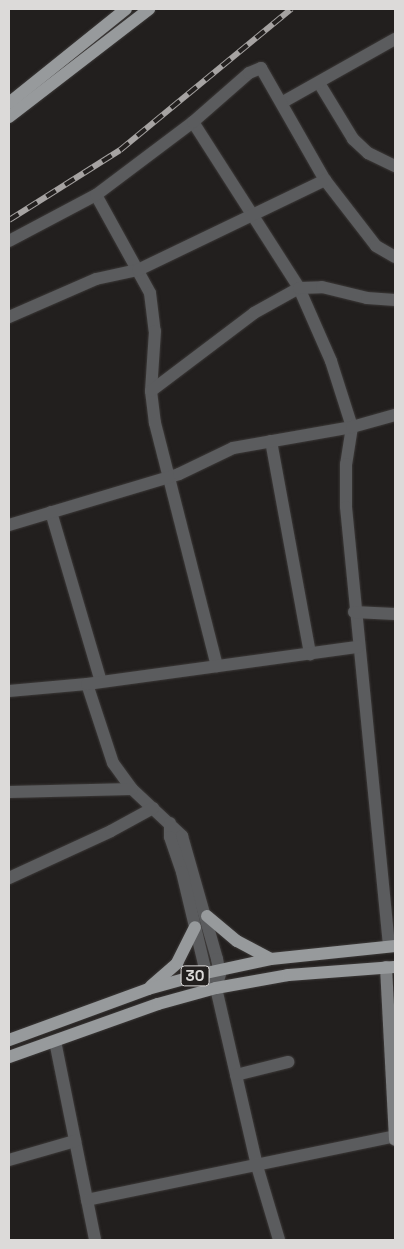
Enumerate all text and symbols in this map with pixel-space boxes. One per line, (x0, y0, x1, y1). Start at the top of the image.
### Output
road number: 30 (180, 964, 210, 988)

